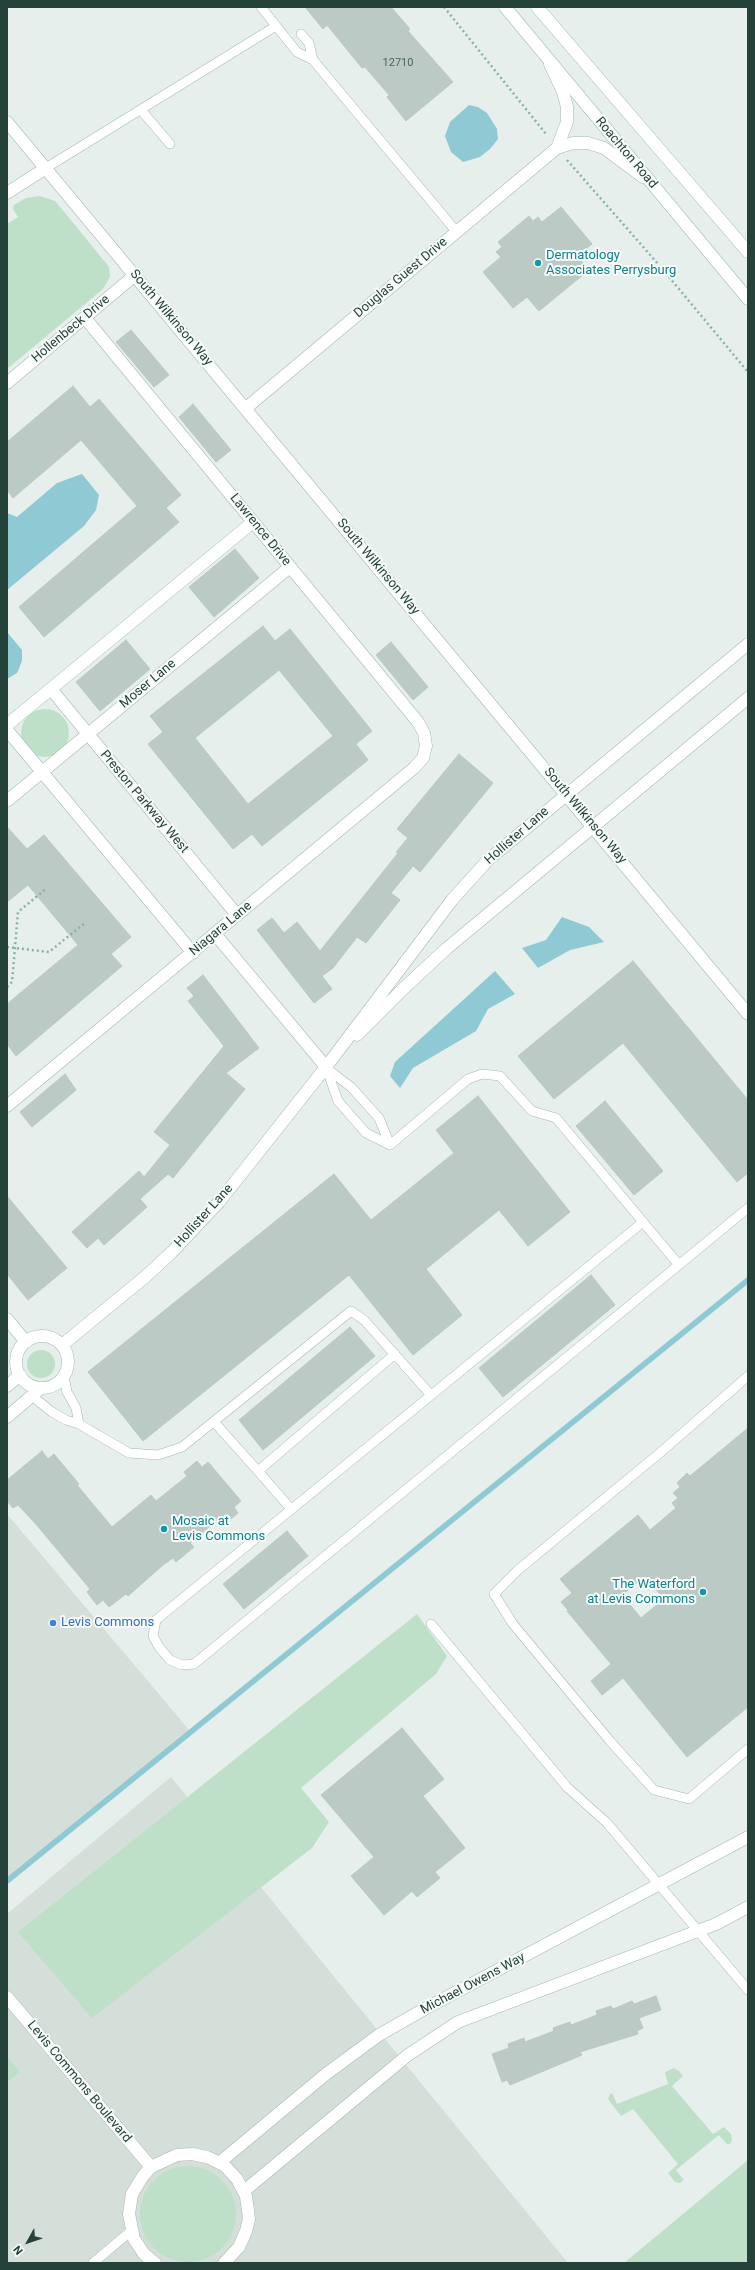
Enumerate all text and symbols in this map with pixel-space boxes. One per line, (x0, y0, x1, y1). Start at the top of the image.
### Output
house number: 12710 (383, 56, 413, 70)
street label: Roachton Road (592, 114, 660, 192)
street label: Douglas Guest Drive (351, 234, 451, 322)
place label: Dermatology Associates Perrysburg (546, 248, 676, 279)
marker: Dermatology Associates Perrysburg (533, 258, 543, 268)
street label: South Wilkinson Way (126, 267, 216, 369)
street label: Hollenbeck Drive (29, 292, 113, 366)
street label: Lawrence Drive (226, 491, 294, 569)
street label: South Wilkinson Way (333, 516, 423, 618)
street label: Moser Lane (117, 656, 179, 712)
street label: Preston Parkway West (96, 747, 192, 857)
street label: South Wilkinson Way (540, 765, 630, 867)
street label: Hollister Lane (482, 804, 552, 868)
street label: Niagara Lane (187, 898, 255, 960)
street label: Hollister Lane (172, 1181, 236, 1251)
place label: Mosaic at Levis Commons (172, 1514, 265, 1545)
marker: Mosaic at Levis Commons (159, 1524, 169, 1534)
place label: The Waterford at Levis Commons (587, 1577, 695, 1608)
marker: The Waterford at Levis Commons (698, 1587, 708, 1597)
place label: Levis Commons (61, 1615, 154, 1631)
marker: Levis Commons (48, 1618, 58, 1628)
street label: Michael Owens Way (418, 1950, 528, 2018)
street label: Levis Commons Boulevard (24, 2018, 134, 2146)
north arrow (8, 2222, 48, 2262)
text: N (11, 2243, 26, 2257)

